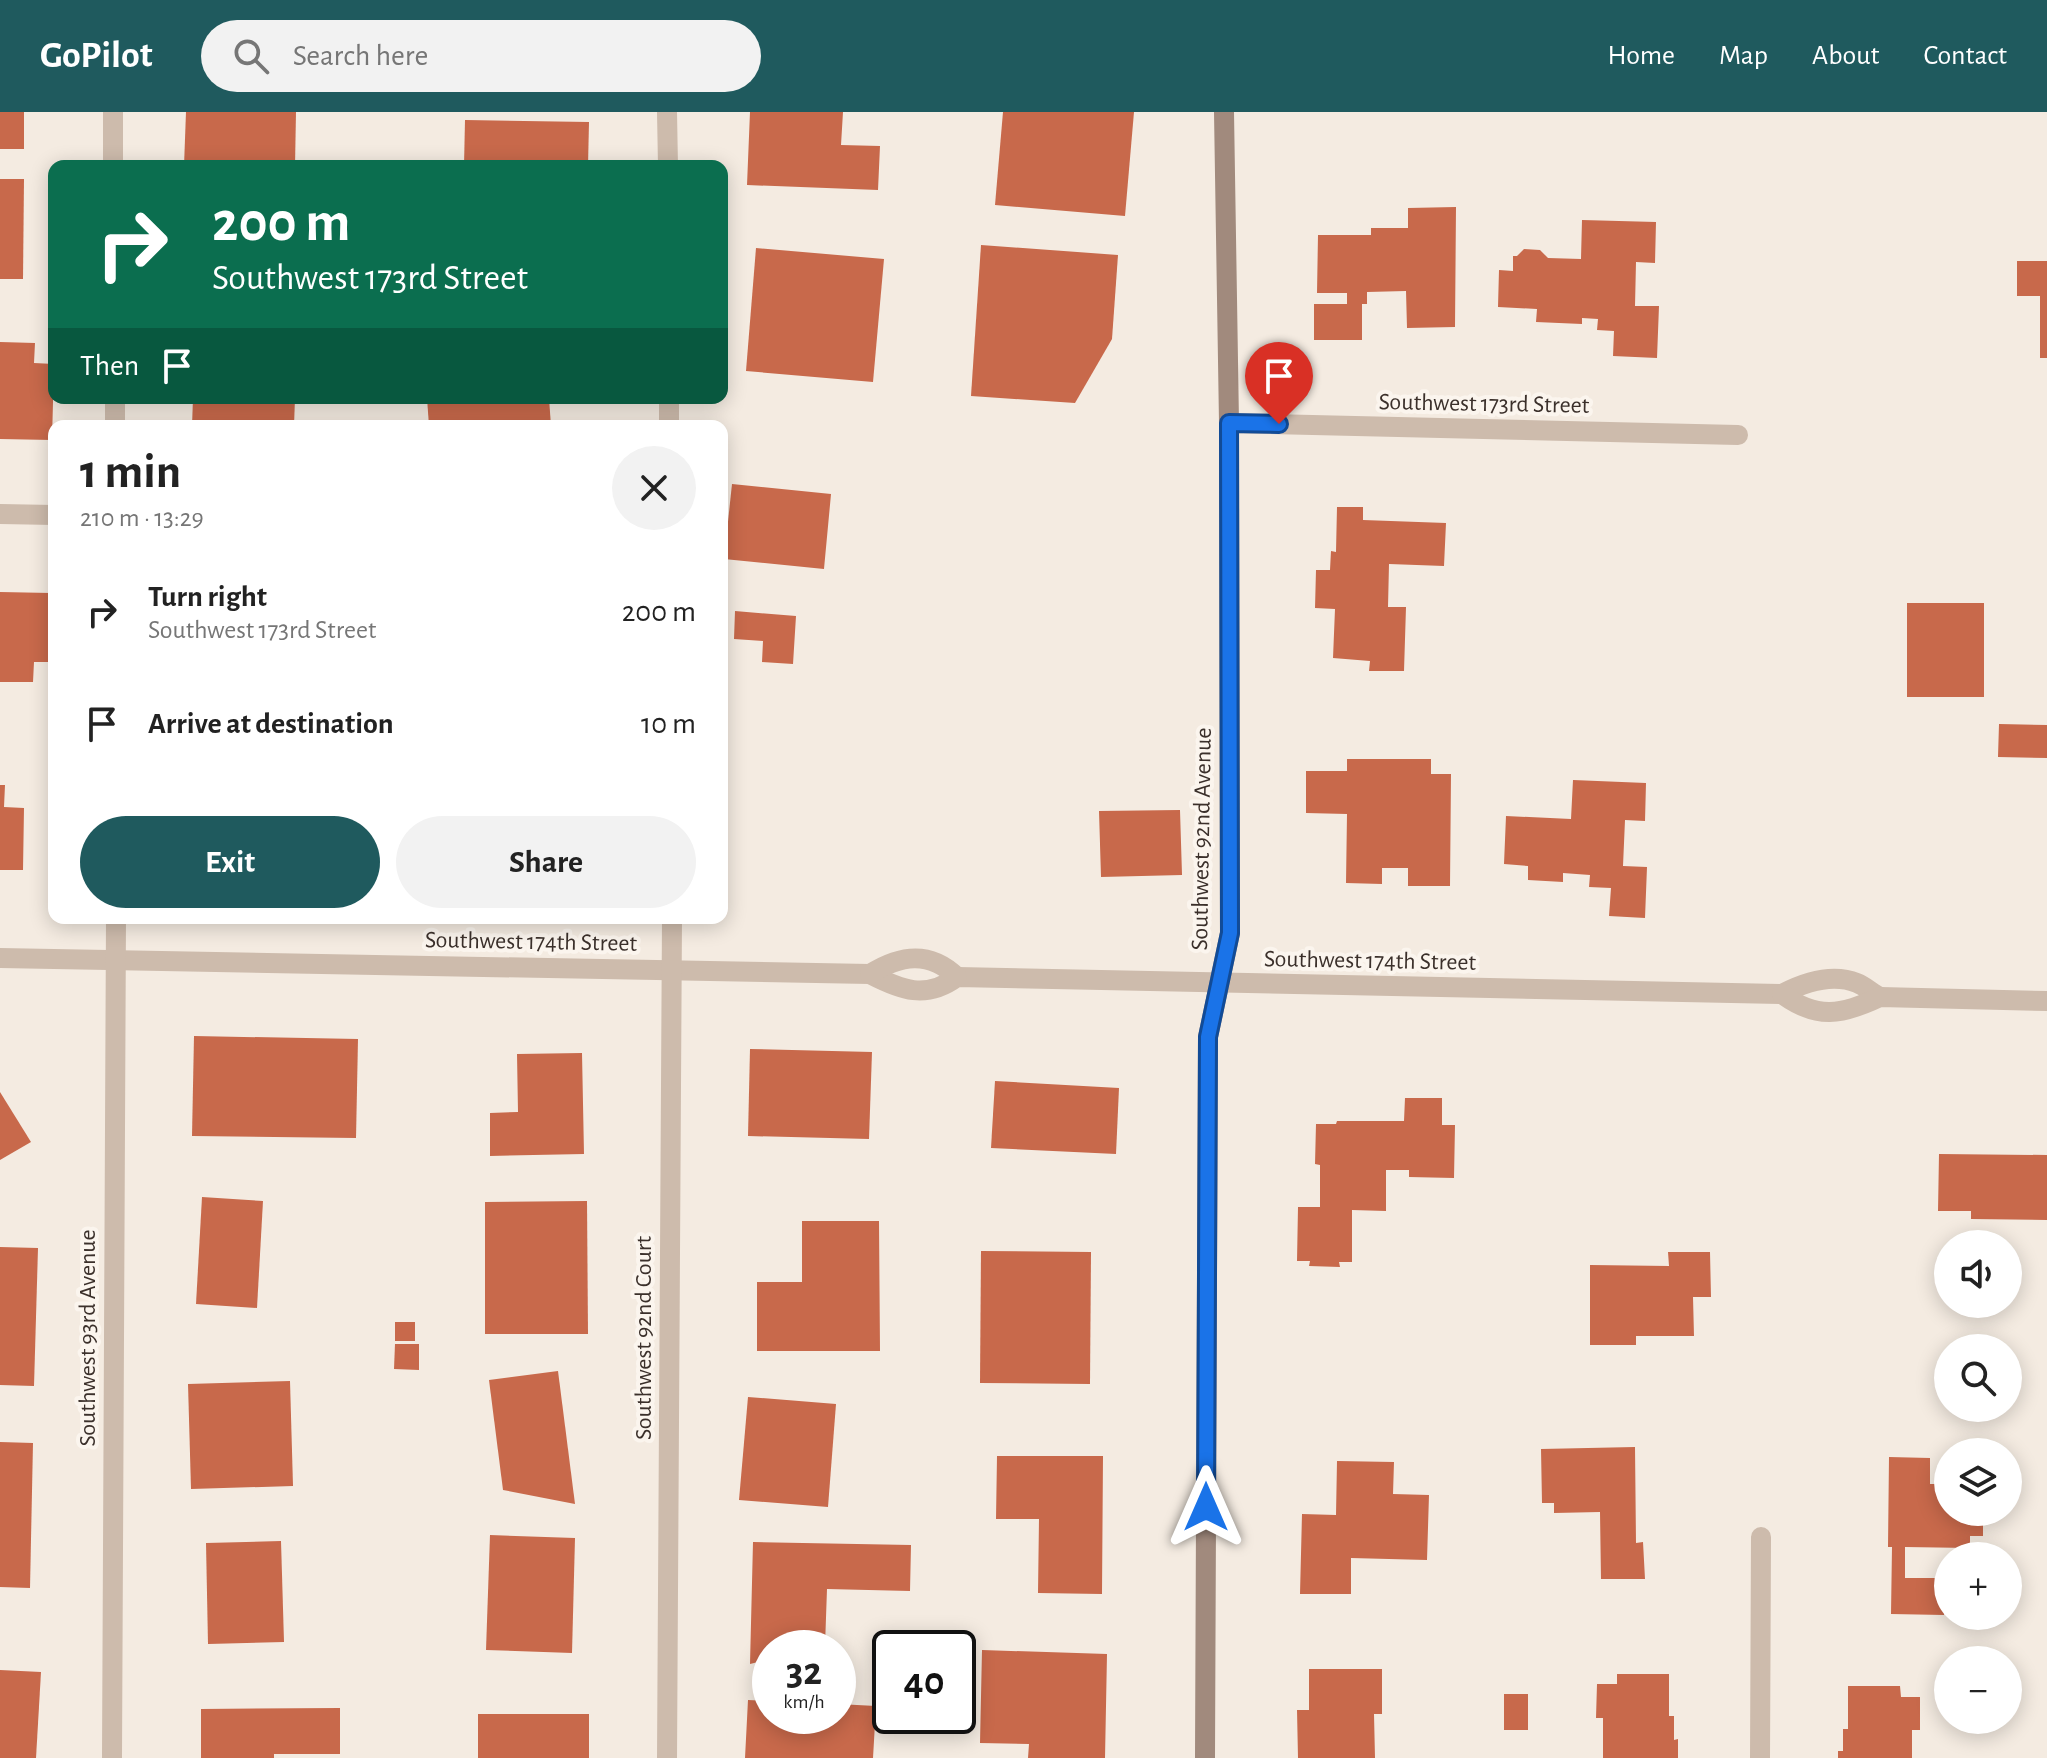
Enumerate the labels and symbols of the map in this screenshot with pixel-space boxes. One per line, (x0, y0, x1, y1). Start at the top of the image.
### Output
pin (1245, 342, 1313, 424)
street label: Southwest 173rd Street (1378, 390, 1590, 418)
street label: Southwest 92nd Avenue (1188, 727, 1216, 951)
street label: Southwest 174th Street (425, 928, 638, 956)
street label: Southwest 174th Street (1264, 947, 1477, 975)
street label: Southwest 93rd Avenue (76, 1229, 100, 1447)
street label: Southwest 92nd Court (632, 1236, 656, 1440)
position arrow (1164, 1465, 1248, 1549)
speed limit sign: 40 (872, 1630, 976, 1734)

